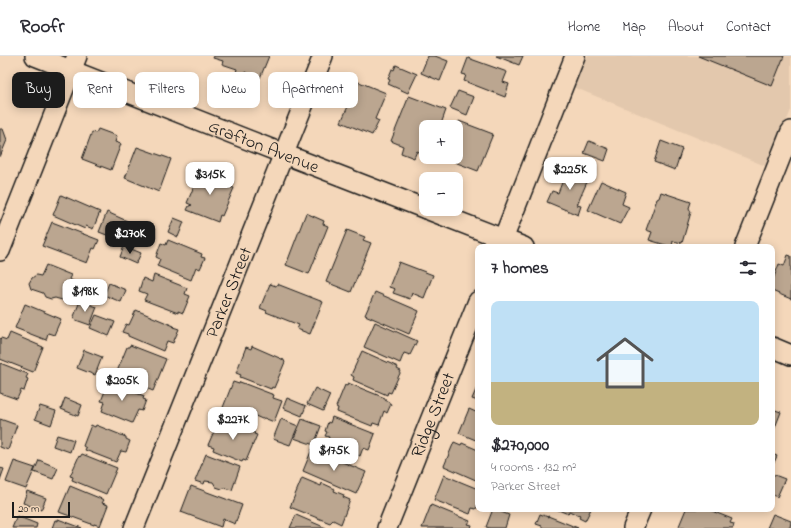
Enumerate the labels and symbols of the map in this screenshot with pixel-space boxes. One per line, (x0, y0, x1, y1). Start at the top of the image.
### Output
street label: Grafton Avenue (204, 114, 323, 182)
pin: $225K (542, 157, 598, 191)
pin: $315K (182, 162, 238, 196)
pin: $270K (102, 221, 158, 255)
street label: Parker Street (200, 243, 260, 342)
pin: $198K (57, 279, 113, 313)
pin: $205K (94, 368, 150, 402)
street label: Ridge Street (406, 369, 463, 462)
pin: $227K (205, 407, 261, 441)
pin: $175K (306, 438, 362, 472)
scale bar (12, 500, 70, 519)

